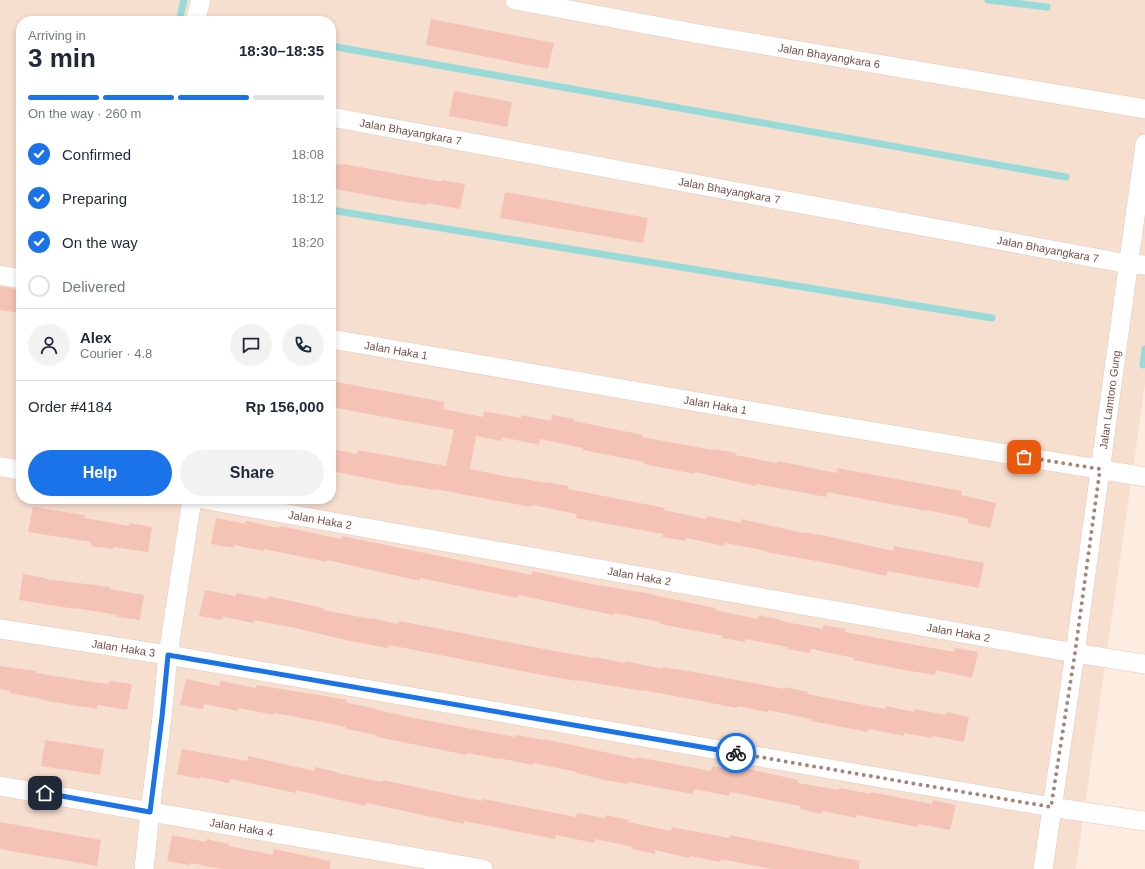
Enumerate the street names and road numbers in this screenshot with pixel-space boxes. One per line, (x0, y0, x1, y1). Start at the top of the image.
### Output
street label: Jalan Bhayangkara 6 (777, 41, 881, 70)
street label: Jalan Bhayangkara 7 (359, 116, 463, 147)
street label: Jalan Bhayangkara 7 (677, 175, 781, 206)
street label: Jalan Bhayangkara 7 (996, 234, 1100, 265)
street label: Jalan Haka 1 (363, 339, 429, 362)
street label: Jalan Lamtoro Gung (1097, 349, 1123, 450)
street label: Jalan Haka 1 (683, 394, 748, 416)
street label: Jalan Haka 2 (287, 508, 353, 531)
street label: Jalan Haka 2 (607, 565, 672, 588)
street label: Jalan Haka 2 (926, 621, 991, 644)
street label: Jalan Haka 3 (91, 637, 156, 659)
street label: Jalan Haka 4 (209, 816, 274, 839)

